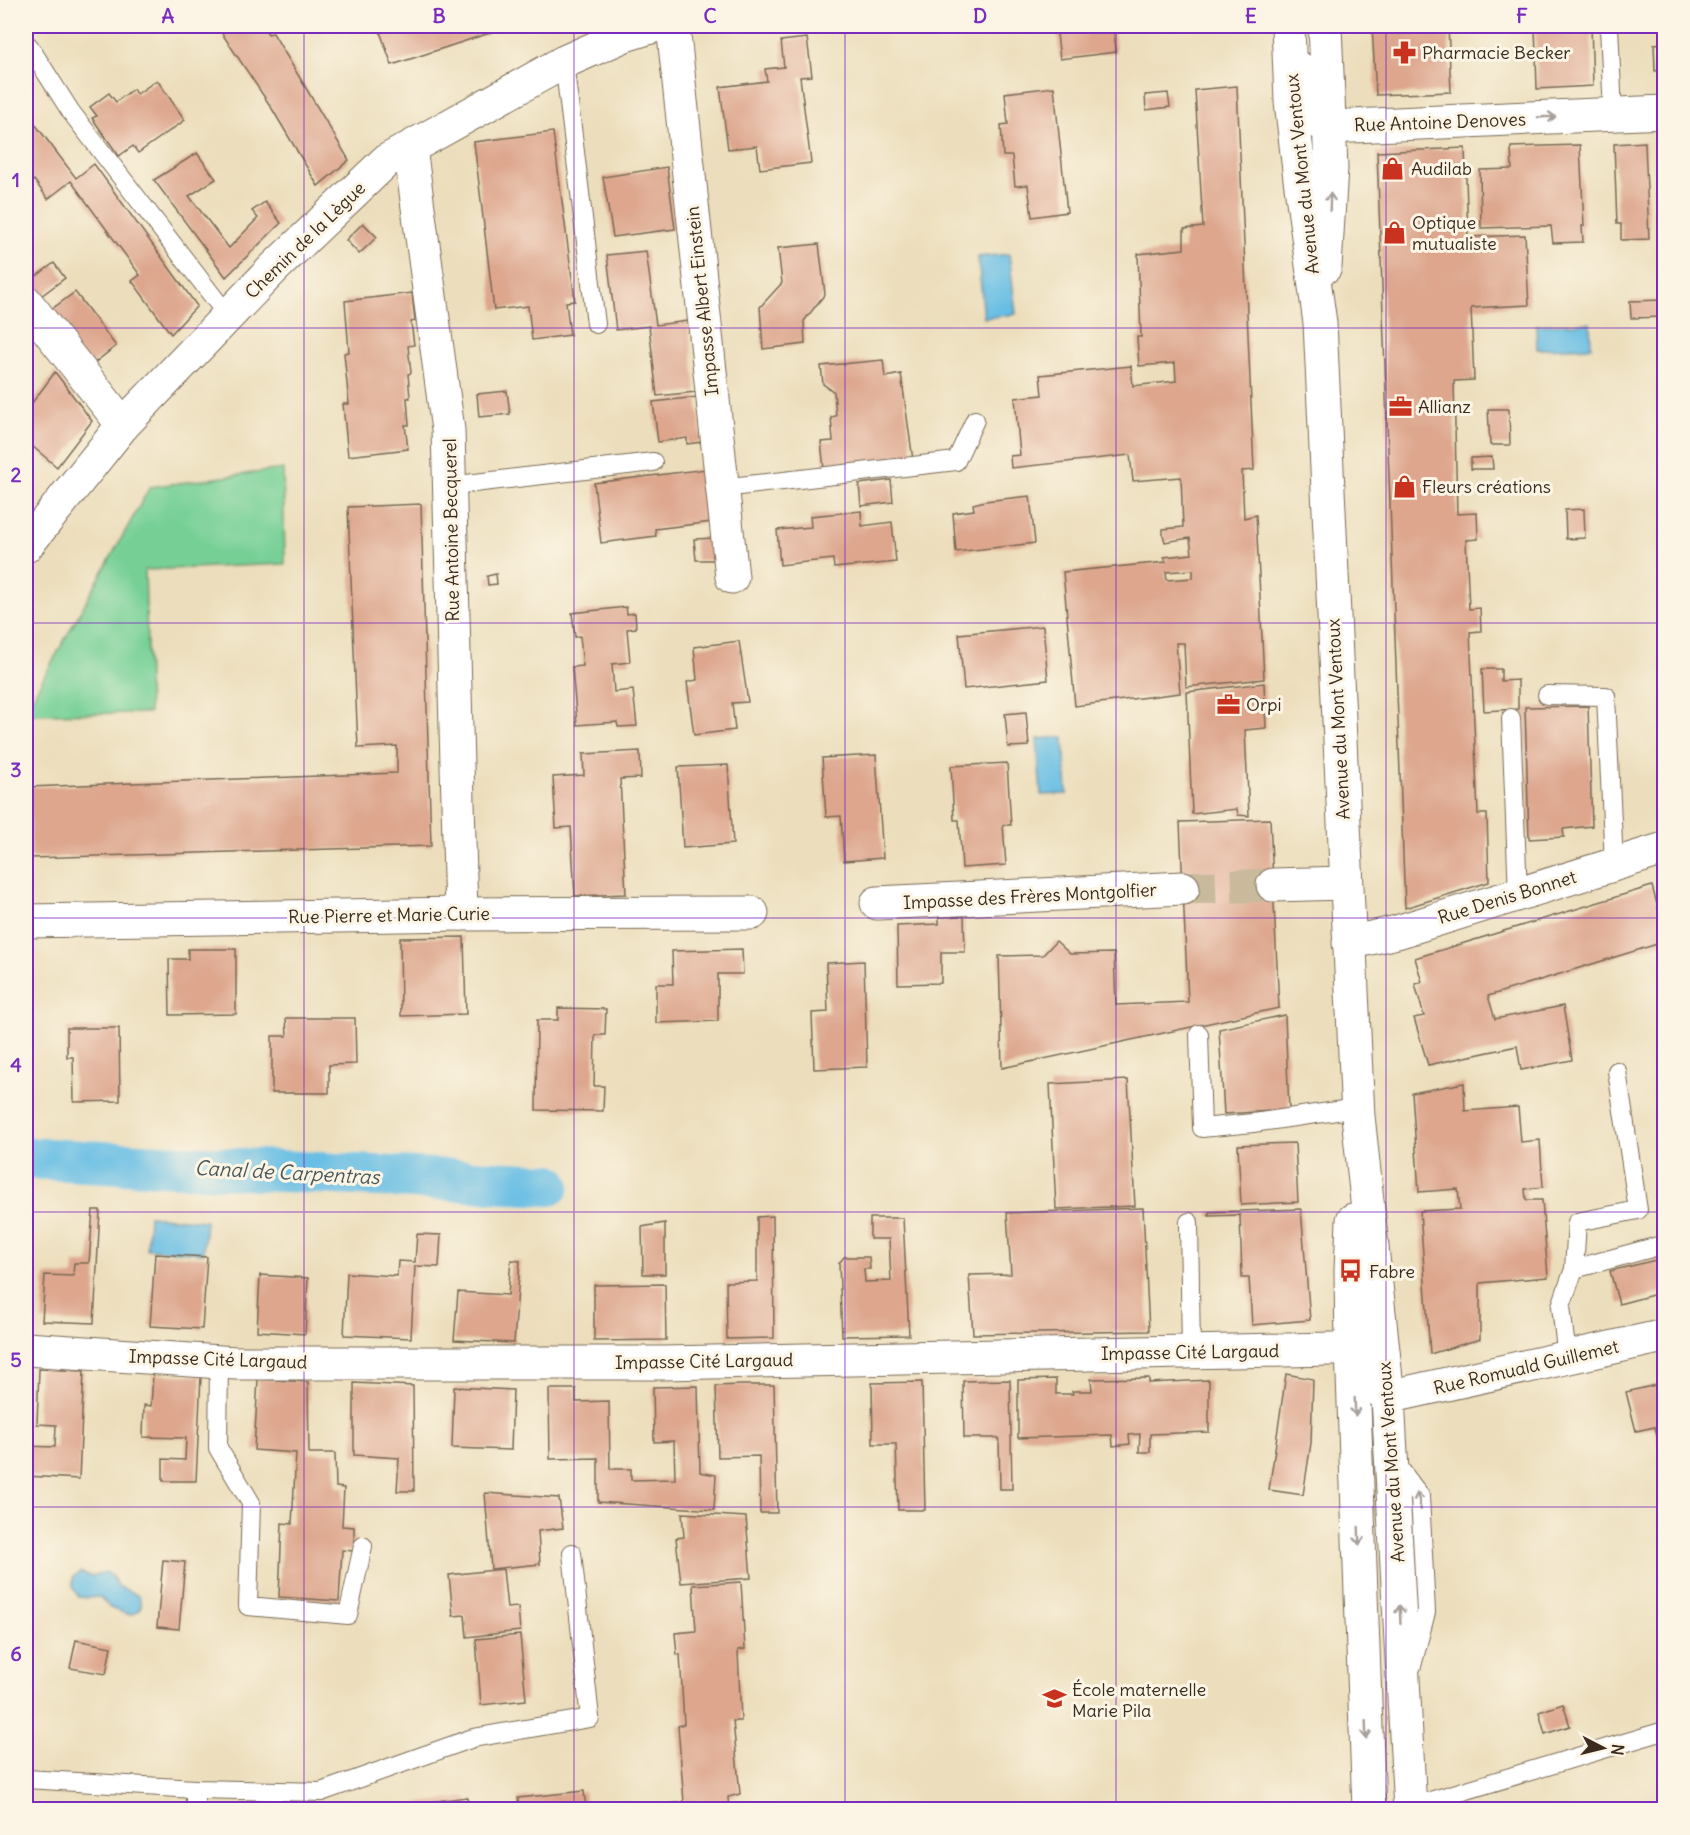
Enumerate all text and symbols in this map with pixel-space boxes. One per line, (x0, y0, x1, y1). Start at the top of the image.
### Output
text: A (162, 3, 175, 28)
text: B (432, 3, 446, 28)
text: C (703, 3, 717, 28)
text: D (973, 3, 987, 28)
text: E (1245, 3, 1257, 28)
text: F (1516, 3, 1528, 28)
pharmacy icon: Pharmacie Becker (1391, 39, 1417, 65)
place label: Pharmacie Becker (1422, 41, 1571, 64)
street label: Avenue du Mont Ventoux (1280, 73, 1324, 275)
street label: Rue Antoine Denoves (1354, 108, 1526, 136)
one-way arrow (1536, 112, 1556, 123)
shop icon: Audilab (1380, 155, 1406, 181)
place label: Audilab (1411, 157, 1472, 180)
text: 1 (12, 167, 20, 192)
street label: Chemin de la Lègue (240, 177, 370, 303)
one-way arrow (1324, 192, 1335, 212)
street label: Impasse Albert Einstein (681, 205, 723, 397)
place label: Optique mutualiste (1412, 211, 1497, 255)
shop icon: Optique mutualiste (1381, 219, 1407, 245)
office icon: Allianz (1387, 393, 1413, 419)
place label: Allianz (1418, 395, 1471, 418)
street label: Rue Antoine Becquerel (438, 438, 464, 622)
text: 2 (11, 462, 22, 487)
shop icon: Fleurs créations (1391, 473, 1417, 499)
place label: Fleurs créations (1422, 475, 1551, 498)
street label: Avenue du Mont Ventoux (1321, 618, 1355, 820)
office icon: Orpi (1215, 691, 1241, 717)
place label: Orpi (1246, 693, 1282, 716)
text: 3 (10, 757, 22, 782)
street label: Rue Denis Bonnet (1435, 865, 1579, 929)
street label: Impasse des Frères Montgolfier (903, 878, 1158, 914)
street label: Rue Pierre et Marie Curie (288, 902, 490, 928)
text: 4 (10, 1052, 22, 1077)
water label: Canal de Carpentras (194, 1155, 382, 1189)
bus stop icon: Fabre (1338, 1258, 1364, 1284)
place label: Fabre (1369, 1260, 1415, 1283)
street label: Rue Romuald Guillemet (1431, 1334, 1621, 1400)
street label: Impasse Cité Largaud (1101, 1339, 1280, 1365)
street label: Impasse Cité Largaud (128, 1344, 308, 1374)
text: 5 (10, 1347, 22, 1372)
street label: Impasse Cité Largaud (615, 1348, 794, 1374)
street label: Avenue du Mont Ventoux (1372, 1361, 1409, 1563)
one-way arrow (1349, 1397, 1360, 1417)
one-way arrow (1413, 1492, 1424, 1511)
one-way arrow (1354, 1525, 1365, 1545)
one-way arrow (1394, 1605, 1405, 1625)
text: 6 (10, 1641, 22, 1666)
place label: École maternelle Marie Pila (1072, 1678, 1206, 1722)
school or university icon: École maternelle Marie Pila (1041, 1686, 1067, 1712)
north arrow (1573, 1718, 1633, 1778)
one-way arrow (1360, 1720, 1371, 1740)
text: N (1607, 1743, 1628, 1757)

